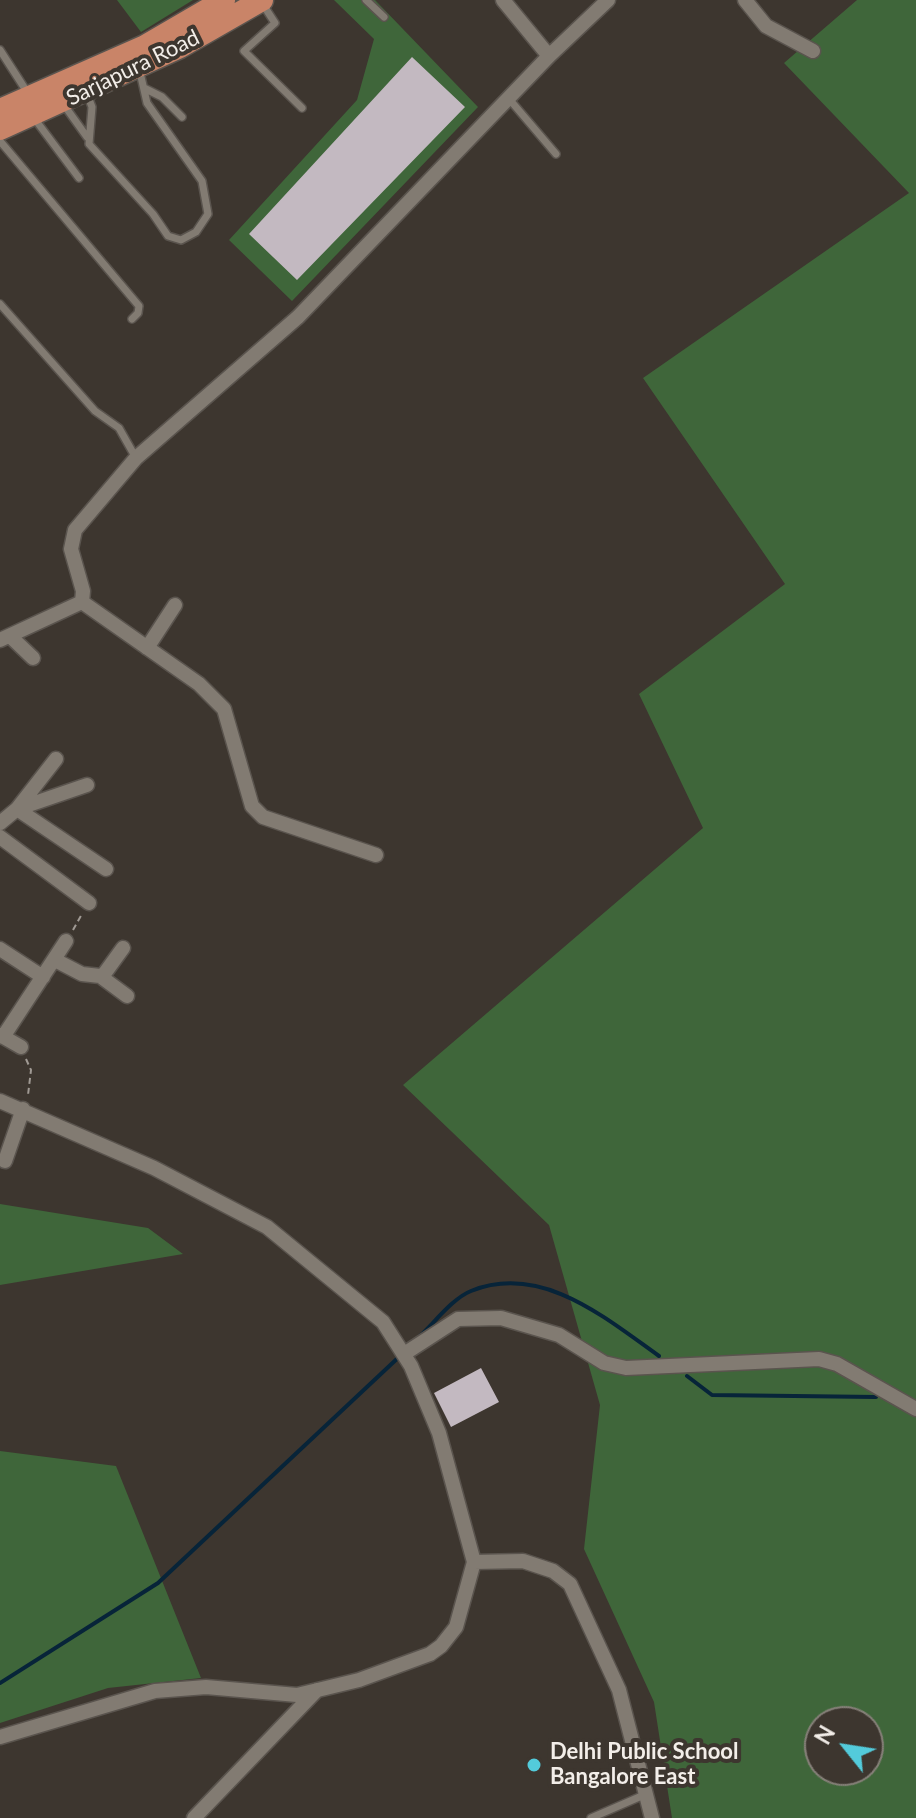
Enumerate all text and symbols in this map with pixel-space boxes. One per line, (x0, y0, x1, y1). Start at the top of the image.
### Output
street label: Sarjapura Road (62, 24, 204, 112)
north arrow (804, 1706, 884, 1786)
text: N (809, 1721, 840, 1749)
place label: Delhi Public School Bangalore East (550, 1739, 738, 1790)
marker: Delhi Public School Bangalore East (525, 1756, 543, 1774)

